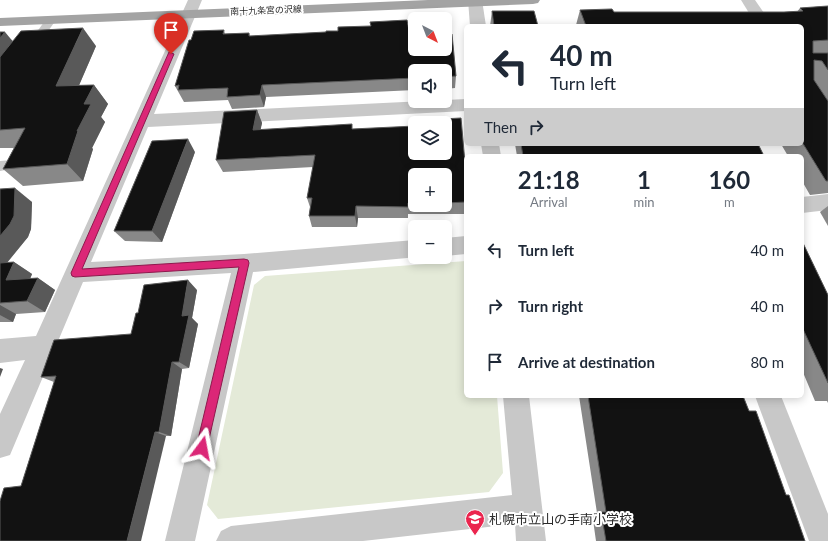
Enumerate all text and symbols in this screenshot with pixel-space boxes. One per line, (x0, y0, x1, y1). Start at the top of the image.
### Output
street label: 南十九条宮の沢線 (230, 3, 303, 17)
north arrow (408, 12, 452, 56)
map controls (408, 12, 452, 264)
pin (154, 13, 188, 54)
icon: arrive (160, 19, 182, 41)
text: 40 m (550, 38, 613, 72)
icon: left (484, 40, 536, 92)
button: sound (408, 64, 452, 108)
text: Turn left (550, 72, 616, 94)
button: layers (408, 116, 452, 160)
icon: right (525, 116, 547, 138)
text: Then (484, 118, 517, 136)
text: 21:18 (518, 165, 580, 194)
text: 1 (637, 165, 651, 194)
text: 160 (708, 165, 750, 194)
button: + (408, 168, 452, 212)
text: Arrival (530, 194, 567, 210)
text: min (634, 194, 655, 210)
text: m (724, 194, 735, 210)
button: − (408, 220, 452, 264)
icon: left (484, 239, 506, 261)
text: Turn left (518, 241, 574, 259)
text: 40 m (750, 241, 784, 259)
icon: right (484, 295, 506, 317)
text: Turn right (518, 297, 583, 315)
text: 40 m (750, 297, 784, 315)
icon: arrive (484, 351, 506, 373)
text: Arrive at destination (518, 353, 655, 371)
text: 80 m (750, 353, 784, 371)
position arrow (181, 427, 223, 469)
school or university icon: 札幌市立山の手南小学校 (464, 508, 486, 536)
place label: 札幌市立山の手南小学校 (489, 511, 632, 527)

